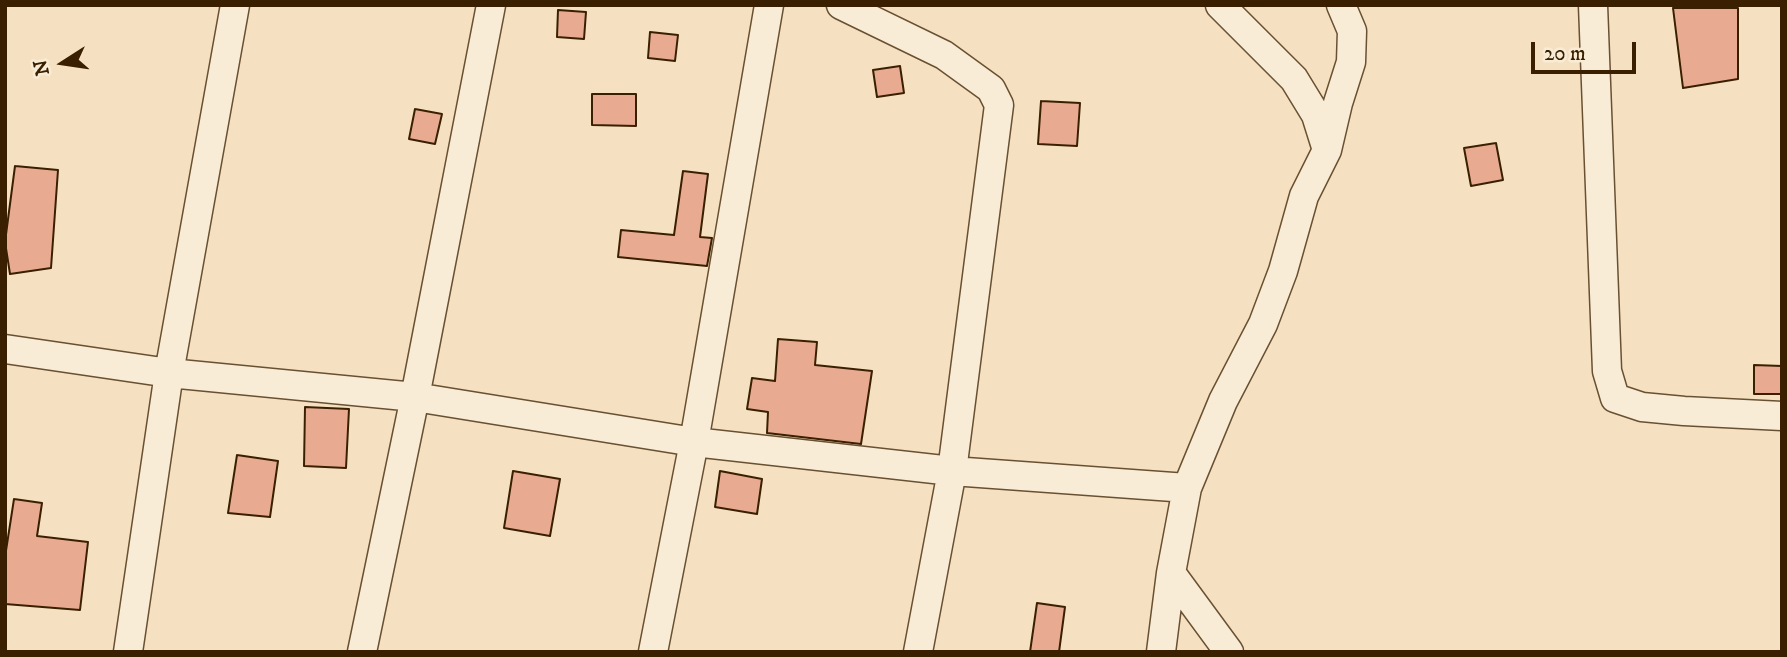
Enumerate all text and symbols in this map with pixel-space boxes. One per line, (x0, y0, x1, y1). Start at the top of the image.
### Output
north arrow (28, 28, 98, 98)
scale bar (1535, 28, 1640, 72)
text: 20 m (1544, 41, 1586, 67)
text: N (29, 57, 55, 78)

